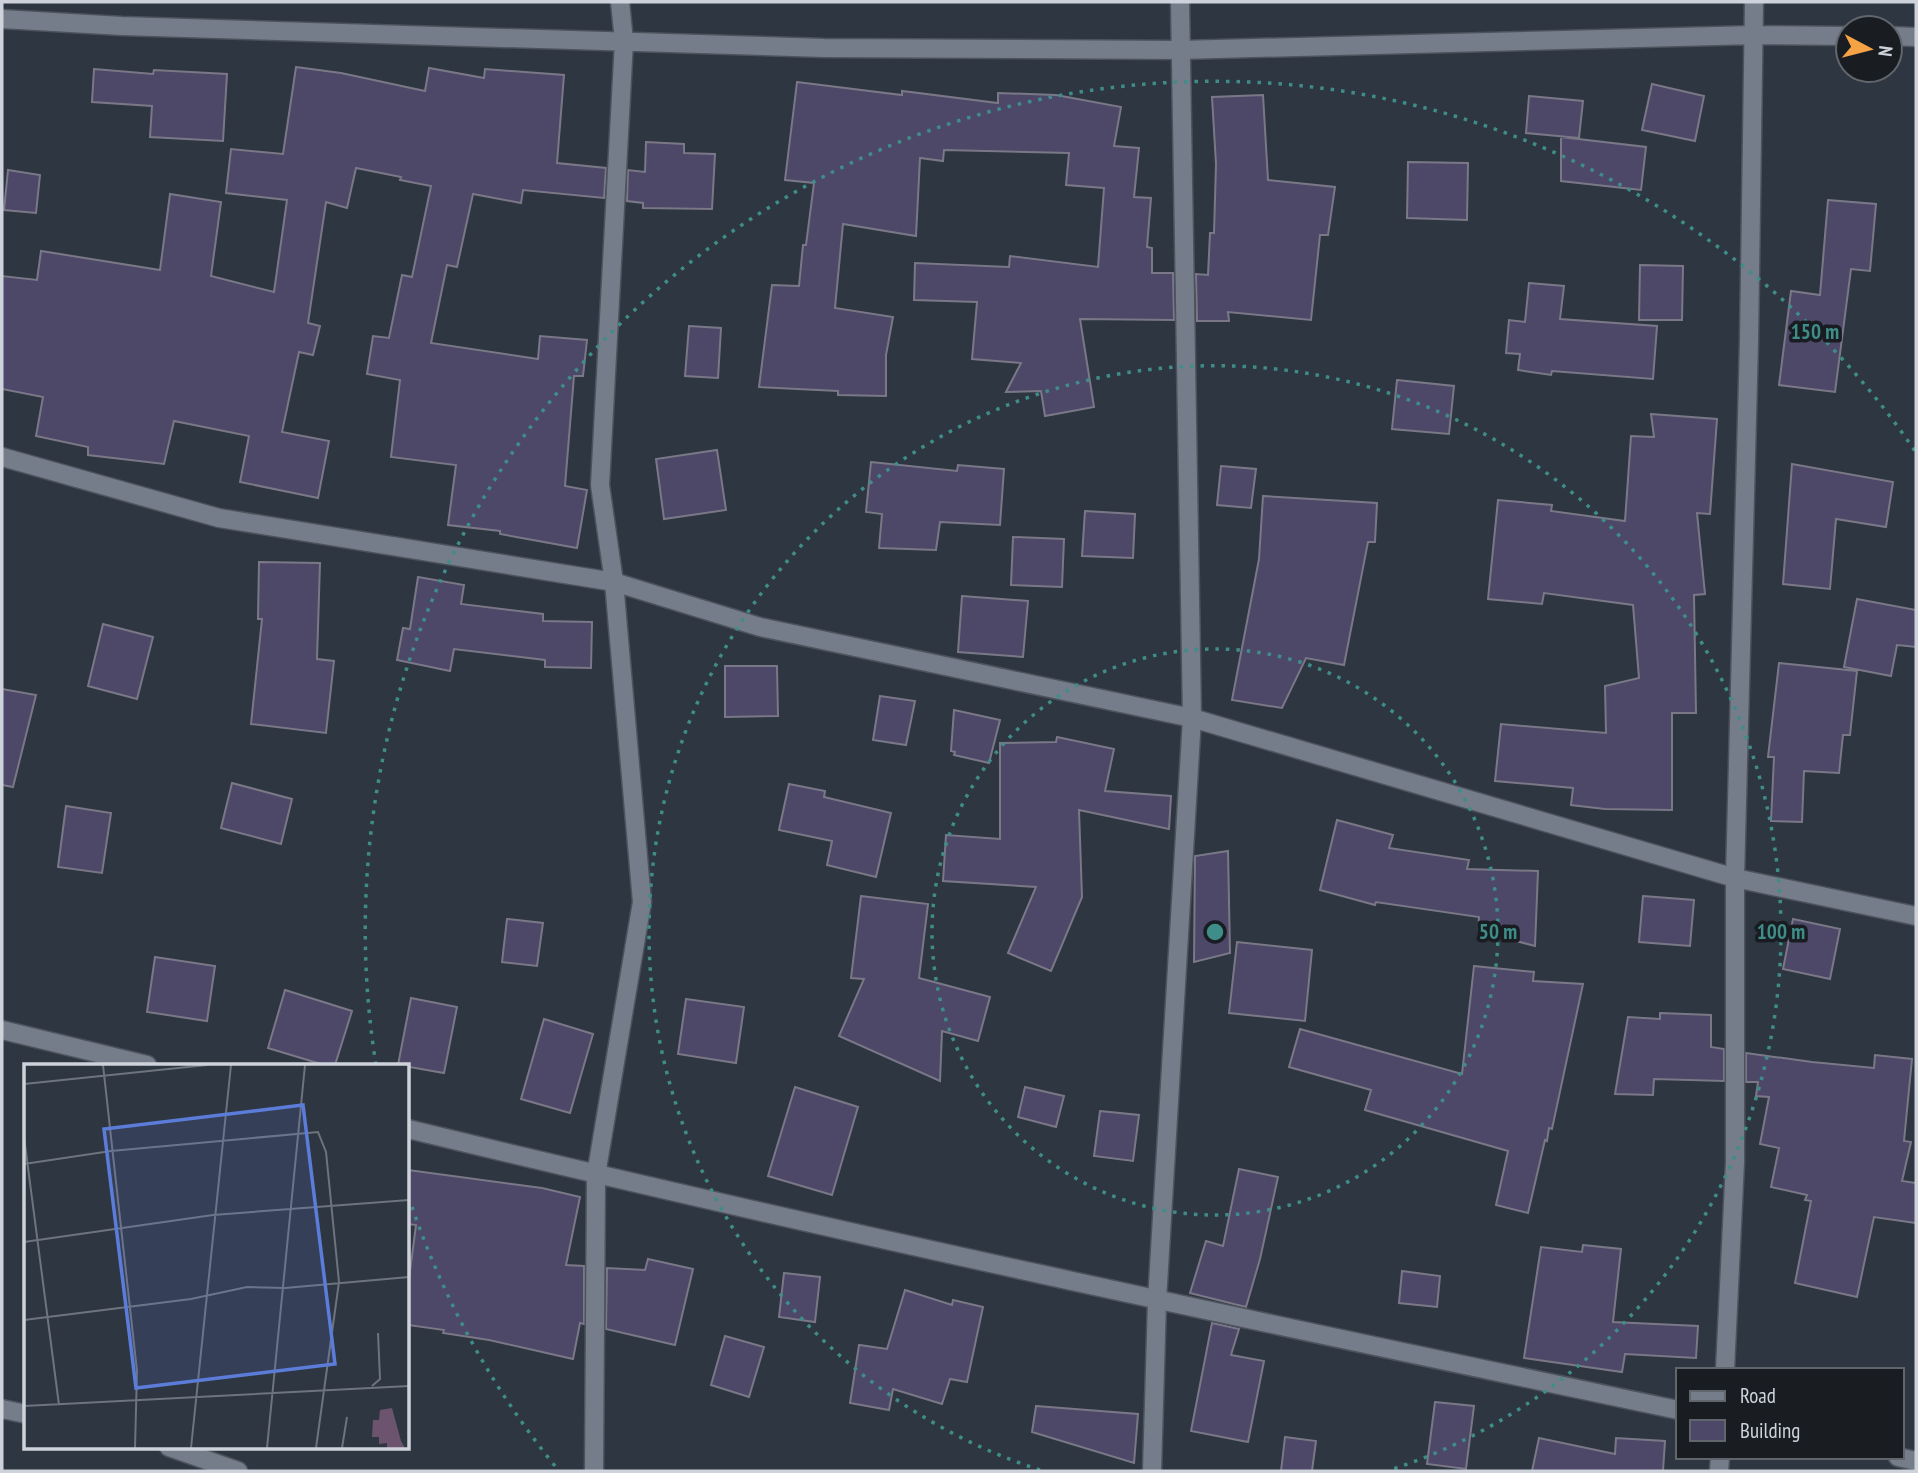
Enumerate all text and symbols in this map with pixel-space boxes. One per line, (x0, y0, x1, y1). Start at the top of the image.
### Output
north arrow (1834, 14, 1904, 84)
text: N (1873, 45, 1898, 58)
text: 150 m (1791, 318, 1839, 345)
text: 50 m (1479, 918, 1517, 945)
text: 100 m (1757, 918, 1805, 945)
centre of rings (1203, 920, 1227, 944)
inset map (24, 1064, 410, 1448)
legend (1676, 1368, 1904, 1459)
text: Road (1740, 1382, 1776, 1409)
text: Building (1740, 1417, 1800, 1444)

